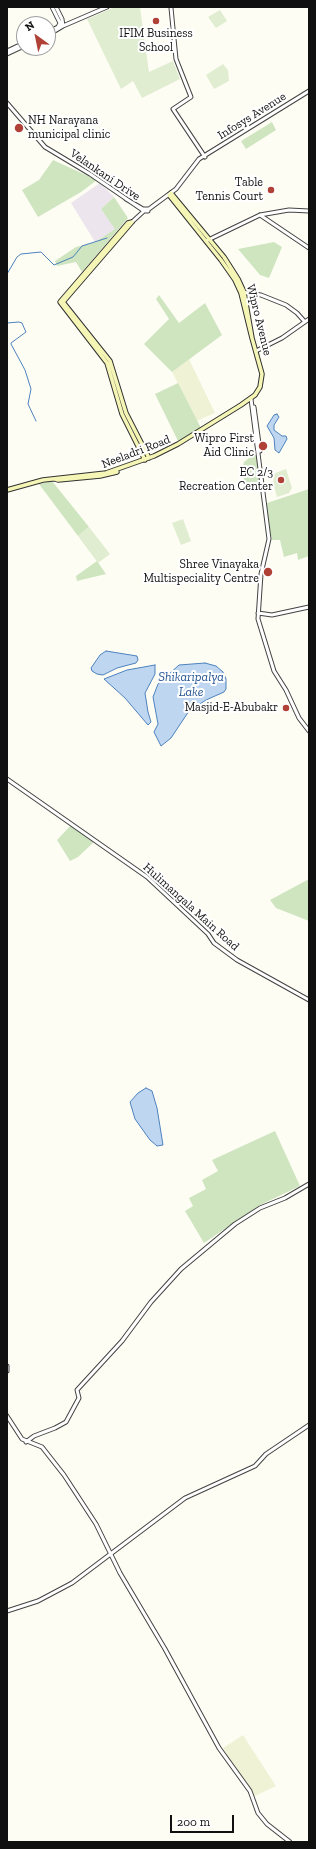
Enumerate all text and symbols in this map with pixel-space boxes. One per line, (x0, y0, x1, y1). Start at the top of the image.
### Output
north arrow (16, 16, 56, 56)
marker: IFIM Business School (151, 16, 161, 26)
text: N (23, 19, 37, 34)
place label: IFIM Business School (119, 27, 193, 55)
street label: Infosys Avenue (215, 89, 289, 143)
place label: NH Narayana municipal clinic (28, 114, 110, 142)
marker: NH Narayana municipal clinic (13, 122, 25, 134)
street label: Velankani Drive (67, 146, 143, 204)
place label: Table Tennis Court (195, 176, 263, 204)
marker: Table Tennis Court (266, 185, 276, 195)
street label: Wipro Avenue (243, 283, 275, 357)
street label: Neeladri Road (100, 432, 172, 472)
place label: Wipro First Aid Clinic (194, 432, 254, 460)
marker: Wipro First Aid Clinic (257, 440, 269, 452)
place label: EC 2/3 Recreation Center (179, 466, 273, 494)
marker: EC 2/3 Recreation Center (276, 475, 286, 485)
place label: Shree Vinayaka Multispeciality Centre (143, 558, 259, 586)
marker: Shree Vinayaka Multispeciality Centre (262, 566, 274, 578)
water label: Shikaripalya Lake (158, 669, 224, 700)
place label: Masjid-E-Abubakr (185, 701, 278, 715)
marker: Masjid-E-Abubakr (281, 703, 291, 713)
street label: Hulimangala Main Road (140, 860, 242, 954)
scale bar (172, 1807, 236, 1833)
text: 200 m (177, 1815, 210, 1829)

